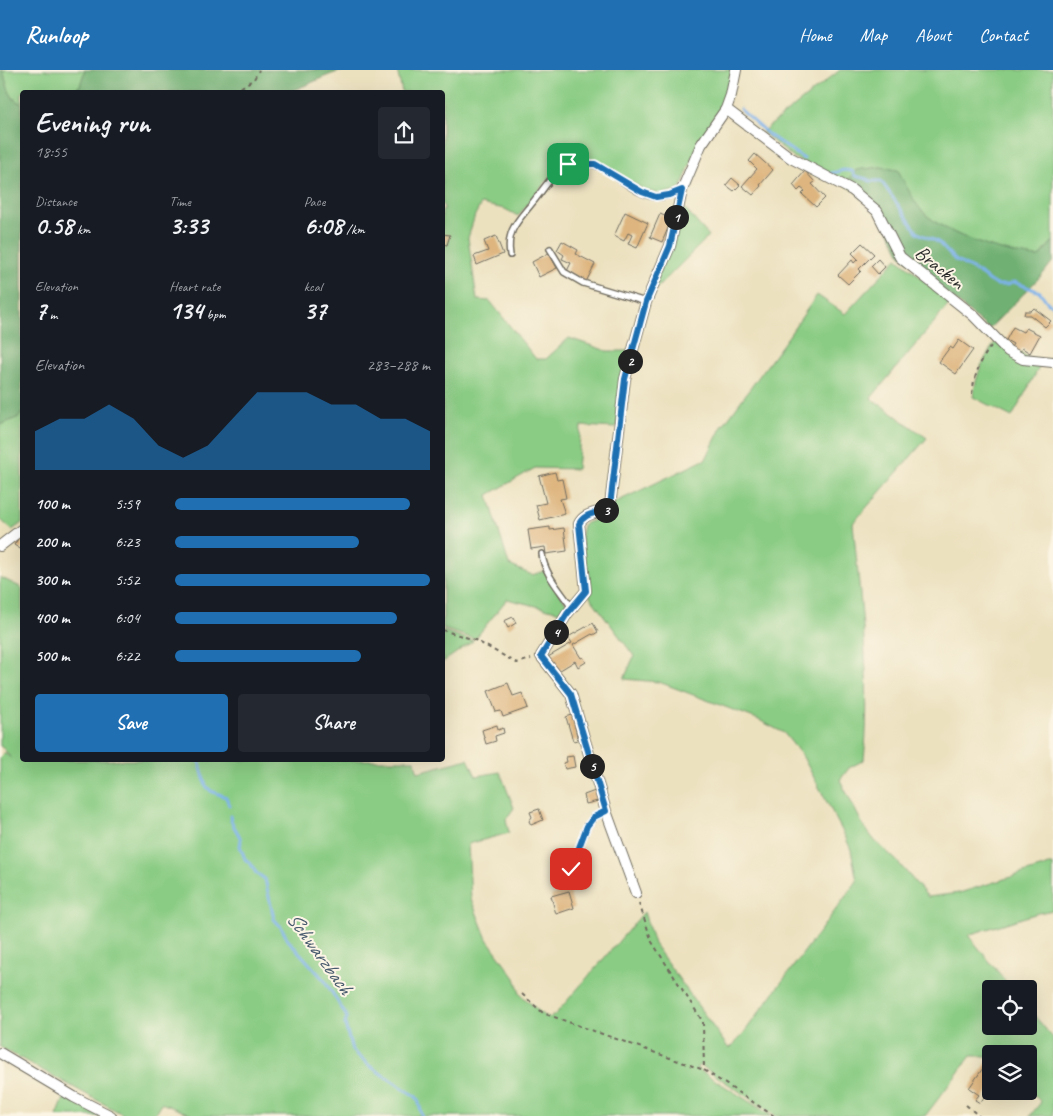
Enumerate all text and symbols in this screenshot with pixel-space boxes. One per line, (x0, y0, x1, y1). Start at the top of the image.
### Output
text: Runloop (25, 20, 88, 50)
text: Home (799, 24, 832, 46)
text: Map (860, 24, 887, 46)
text: About (915, 24, 951, 46)
text: Contact (979, 24, 1028, 46)
text: Evening run (35, 105, 150, 140)
button: share (378, 107, 430, 159)
text: 18:55 (35, 142, 67, 162)
pin (547, 143, 589, 185)
icon: arrive (554, 150, 582, 178)
text: Distance (35, 193, 77, 210)
text: Time (169, 193, 191, 210)
text: Pace (304, 193, 325, 210)
pin: 1 (664, 204, 688, 230)
text: 1 (673, 209, 680, 226)
text: 0.58 (35, 210, 73, 242)
text: 3:33 (169, 210, 208, 242)
text: 6:08 (304, 210, 343, 242)
text: km (73, 221, 90, 238)
text: /km (343, 221, 365, 238)
street label: Bracken (910, 240, 970, 295)
text: Elevation (35, 278, 78, 295)
text: Heart rate (169, 278, 220, 295)
text: kcal (304, 278, 322, 295)
text: 7 (35, 295, 46, 327)
text: 134 (169, 295, 203, 327)
text: 37 (304, 295, 326, 327)
text: m (46, 306, 57, 323)
text: bpm (203, 306, 226, 323)
pin: 2 (618, 348, 642, 374)
text: 2 (627, 353, 634, 370)
text: Elevation (35, 355, 84, 375)
text: 283–288 m (367, 355, 430, 375)
text: 100 m (35, 494, 70, 514)
text: 5:59 (115, 494, 140, 514)
pin: 3 (594, 498, 618, 522)
text: 3 (603, 502, 610, 519)
text: 200 m (35, 532, 70, 552)
text: 6:23 (115, 532, 140, 552)
text: 300 m (35, 570, 70, 590)
text: 5:52 (115, 570, 140, 590)
text: 400 m (35, 608, 70, 628)
text: 6:04 (115, 608, 140, 628)
pin: 4 (544, 620, 568, 644)
text: 4 (553, 624, 560, 641)
text: 500 m (35, 646, 69, 666)
text: 6:22 (115, 646, 140, 666)
button: Save (35, 694, 228, 752)
button: Share (238, 694, 430, 752)
pin: 5 (580, 754, 604, 778)
text: 5 (589, 758, 596, 775)
pin (550, 848, 592, 890)
icon: check (557, 855, 585, 883)
water label: Schwarzbach (281, 907, 359, 1000)
map controls (982, 980, 1037, 1100)
button: locate (982, 980, 1037, 1035)
button: layers (982, 1045, 1037, 1100)

